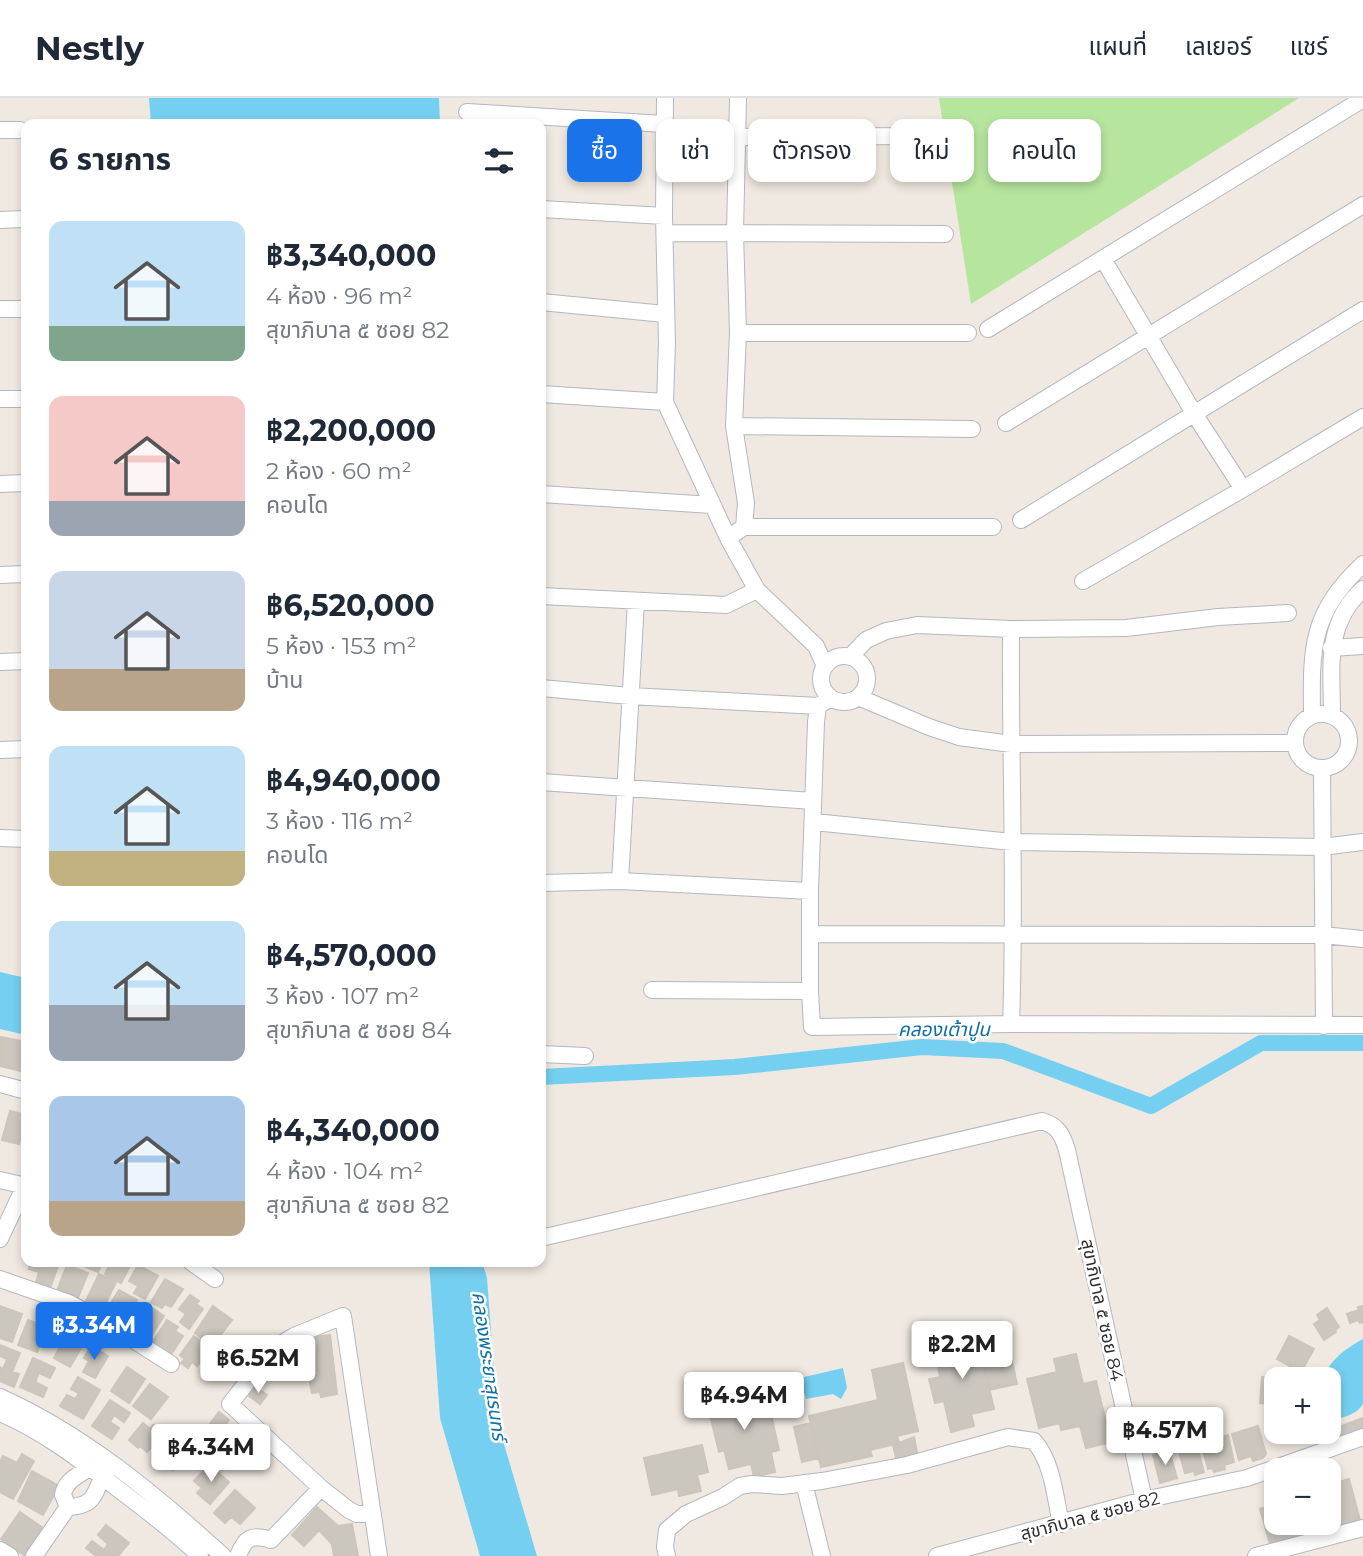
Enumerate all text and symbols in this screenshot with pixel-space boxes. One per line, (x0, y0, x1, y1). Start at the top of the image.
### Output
text: Nestly (35, 28, 144, 68)
text: แผนที่ (1089, 32, 1147, 61)
text: เลเยอร์ (1185, 32, 1252, 61)
text: แชร์ (1290, 32, 1328, 61)
chip: ซื้อ (567, 119, 642, 182)
chip: เช่า (656, 119, 734, 182)
chip: ตัวกรอง (748, 119, 876, 182)
chip: ใหม่ (890, 119, 974, 182)
chip: คอนโด (988, 119, 1101, 182)
text: 6 รายการ (49, 141, 171, 178)
icon: filters (480, 142, 518, 180)
text: ฿3,340,000 (266, 237, 436, 274)
icon: home (105, 249, 189, 333)
text: 4 ห้อง · 96 m² (266, 282, 412, 310)
text: สุขาภิบาล ๕ ซอย 82 (266, 316, 449, 344)
text: ฿2,200,000 (266, 412, 436, 449)
icon: home (105, 424, 189, 508)
text: 2 ห้อง · 60 m² (266, 457, 412, 485)
text: คอนโด (266, 491, 328, 519)
text: ฿6,520,000 (266, 587, 435, 624)
icon: home (105, 599, 189, 683)
text: 5 ห้อง · 153 m² (266, 632, 416, 660)
text: บ้าน (266, 666, 303, 694)
text: ฿4,940,000 (266, 762, 441, 799)
icon: home (105, 774, 189, 858)
text: 3 ห้อง · 116 m² (266, 807, 413, 835)
text: คอนโด (266, 841, 328, 869)
text: ฿4,570,000 (266, 937, 437, 974)
icon: home (105, 949, 189, 1033)
text: 3 ห้อง · 107 m² (266, 982, 419, 1010)
text: สุขาภิบาล ๕ ซอย 84 (266, 1016, 451, 1044)
water label: คลองเต้าปูน (898, 1018, 991, 1042)
text: ฿4,340,000 (266, 1112, 440, 1149)
icon: home (105, 1124, 189, 1208)
text: 4 ห้อง · 104 m² (266, 1157, 423, 1185)
text: สุขาภิบาล ๕ ซอย 82 (266, 1191, 449, 1219)
street label: สุขาภิบาล ๕ ซอย 84 (1076, 1237, 1128, 1383)
water label: คลองพระยาสุเรนทร์ (467, 1290, 511, 1447)
pin: ฿3.34M (37, 1302, 151, 1362)
text: ฿3.34M (52, 1311, 136, 1339)
pin: ฿2.2M (913, 1322, 1011, 1381)
text: ฿2.2M (928, 1330, 996, 1358)
pin: ฿6.52M (201, 1336, 315, 1395)
text: ฿6.52M (216, 1344, 300, 1372)
map controls (1264, 1367, 1341, 1535)
button: + (1264, 1367, 1341, 1444)
pin: ฿4.94M (687, 1372, 801, 1432)
text: ฿4.94M (700, 1381, 788, 1409)
pin: ฿4.57M (1108, 1408, 1222, 1467)
text: ฿4.57M (1122, 1416, 1208, 1444)
pin: ฿4.34M (154, 1424, 268, 1484)
text: ฿4.34M (167, 1433, 255, 1461)
button: − (1264, 1458, 1341, 1535)
street label: สุขาภิบาล ๕ ซอย 82 (1018, 1487, 1162, 1545)

